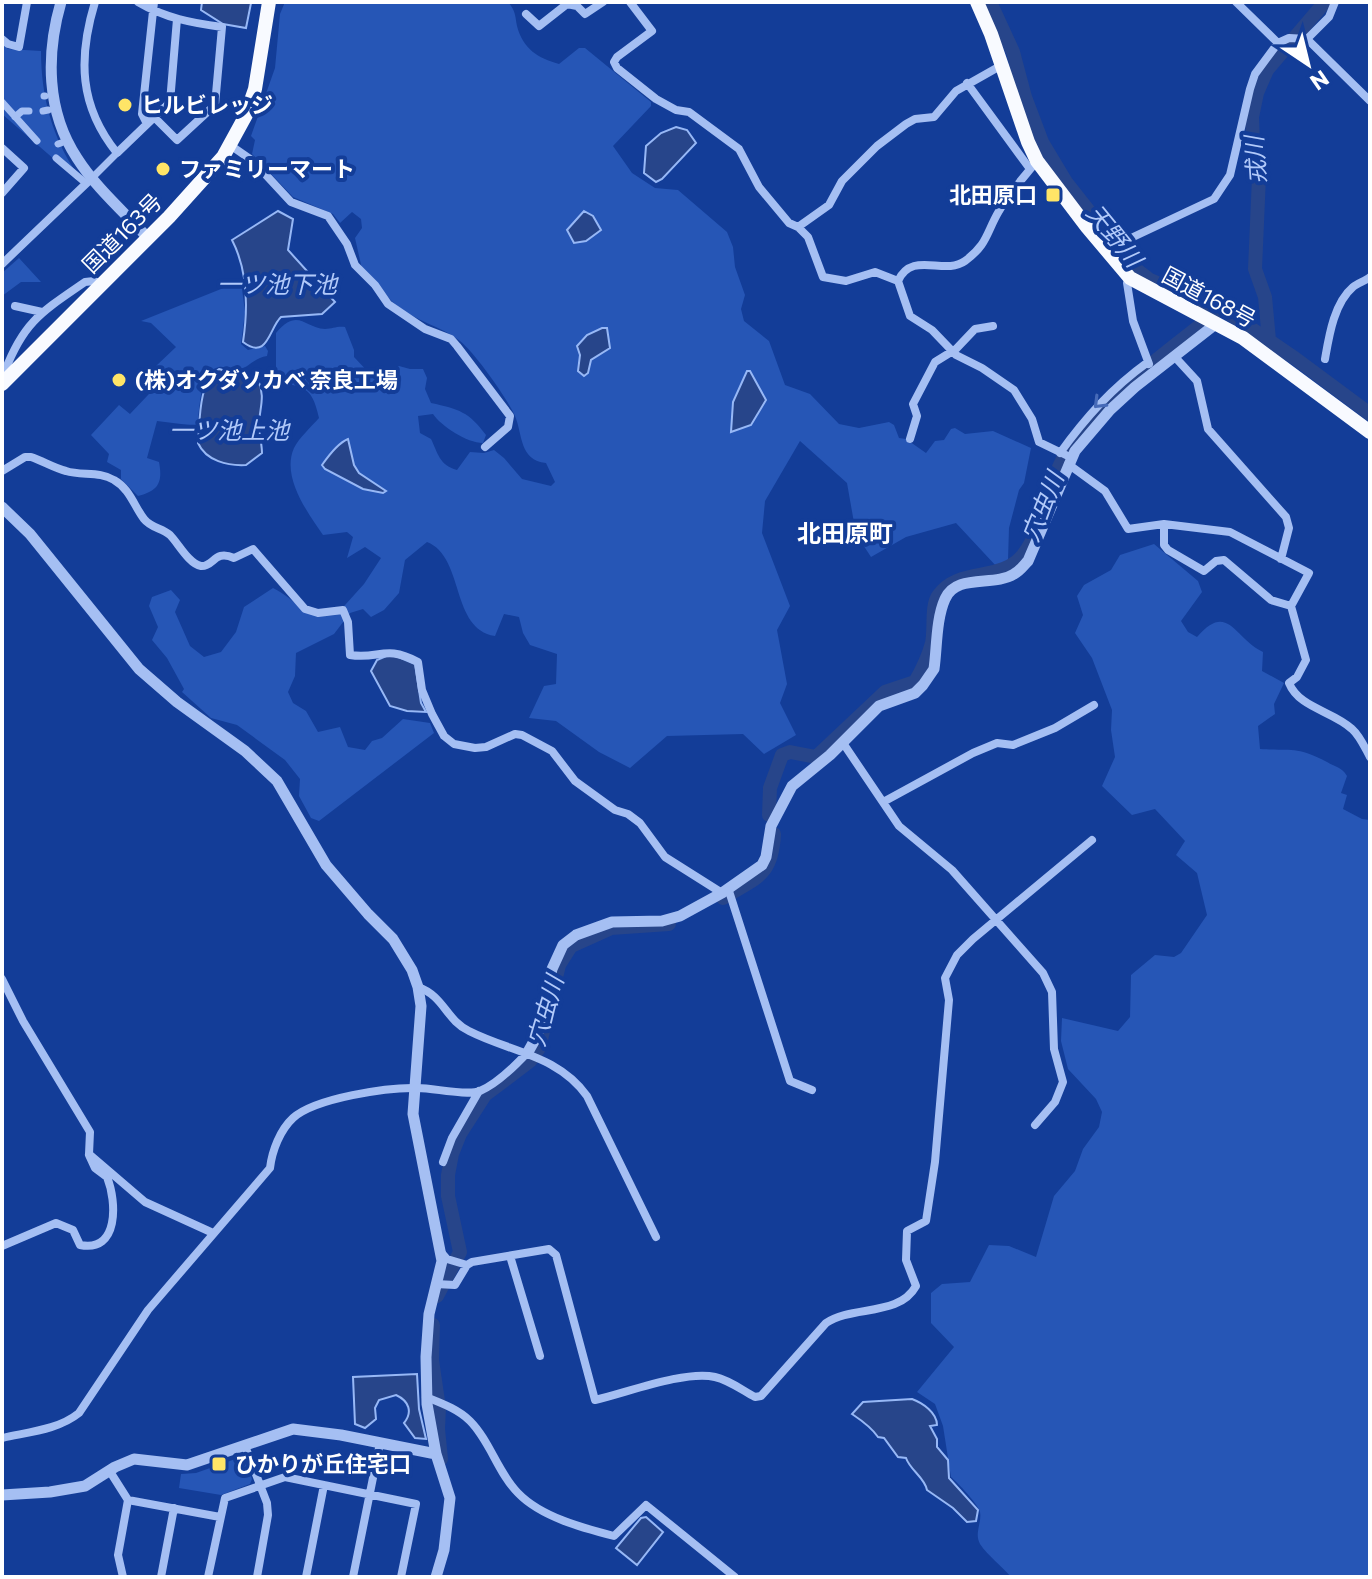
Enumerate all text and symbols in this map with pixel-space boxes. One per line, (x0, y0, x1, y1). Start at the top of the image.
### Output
north arrow (1268, 24, 1348, 104)
text: N (1305, 65, 1334, 97)
place label: ヒルビレッジ (141, 91, 273, 118)
marker: ヒルビレッジ (116, 96, 134, 114)
water label: 戎川 (1238, 132, 1271, 185)
place label: ファミリーマート (179, 155, 355, 182)
marker: ファミリーマート (154, 160, 172, 178)
place label: 北田原口 (949, 181, 1037, 208)
marker: 北田原口 (1044, 186, 1062, 204)
street label: 国道163号 (76, 187, 167, 278)
water label: 天野川 (1081, 198, 1151, 274)
street label: 国道168号 (1158, 261, 1261, 332)
water label: 一ツ池下池 (217, 269, 339, 298)
place label: (株)オクダソカベ 奈良工場 (135, 366, 398, 393)
marker: (株)オクダソカベ 奈良工場 (110, 371, 128, 389)
one-way arrow (1094, 394, 1109, 408)
water label: 一ツ池上池 (169, 415, 291, 444)
water label: 穴虫川 (1015, 465, 1070, 545)
district label: 北田原町 (797, 518, 893, 547)
water label: 穴虫川 (521, 969, 569, 1049)
place label: ひかりが丘住宅口 (235, 1450, 411, 1477)
marker: ひかりが丘住宅口 (210, 1455, 228, 1473)

